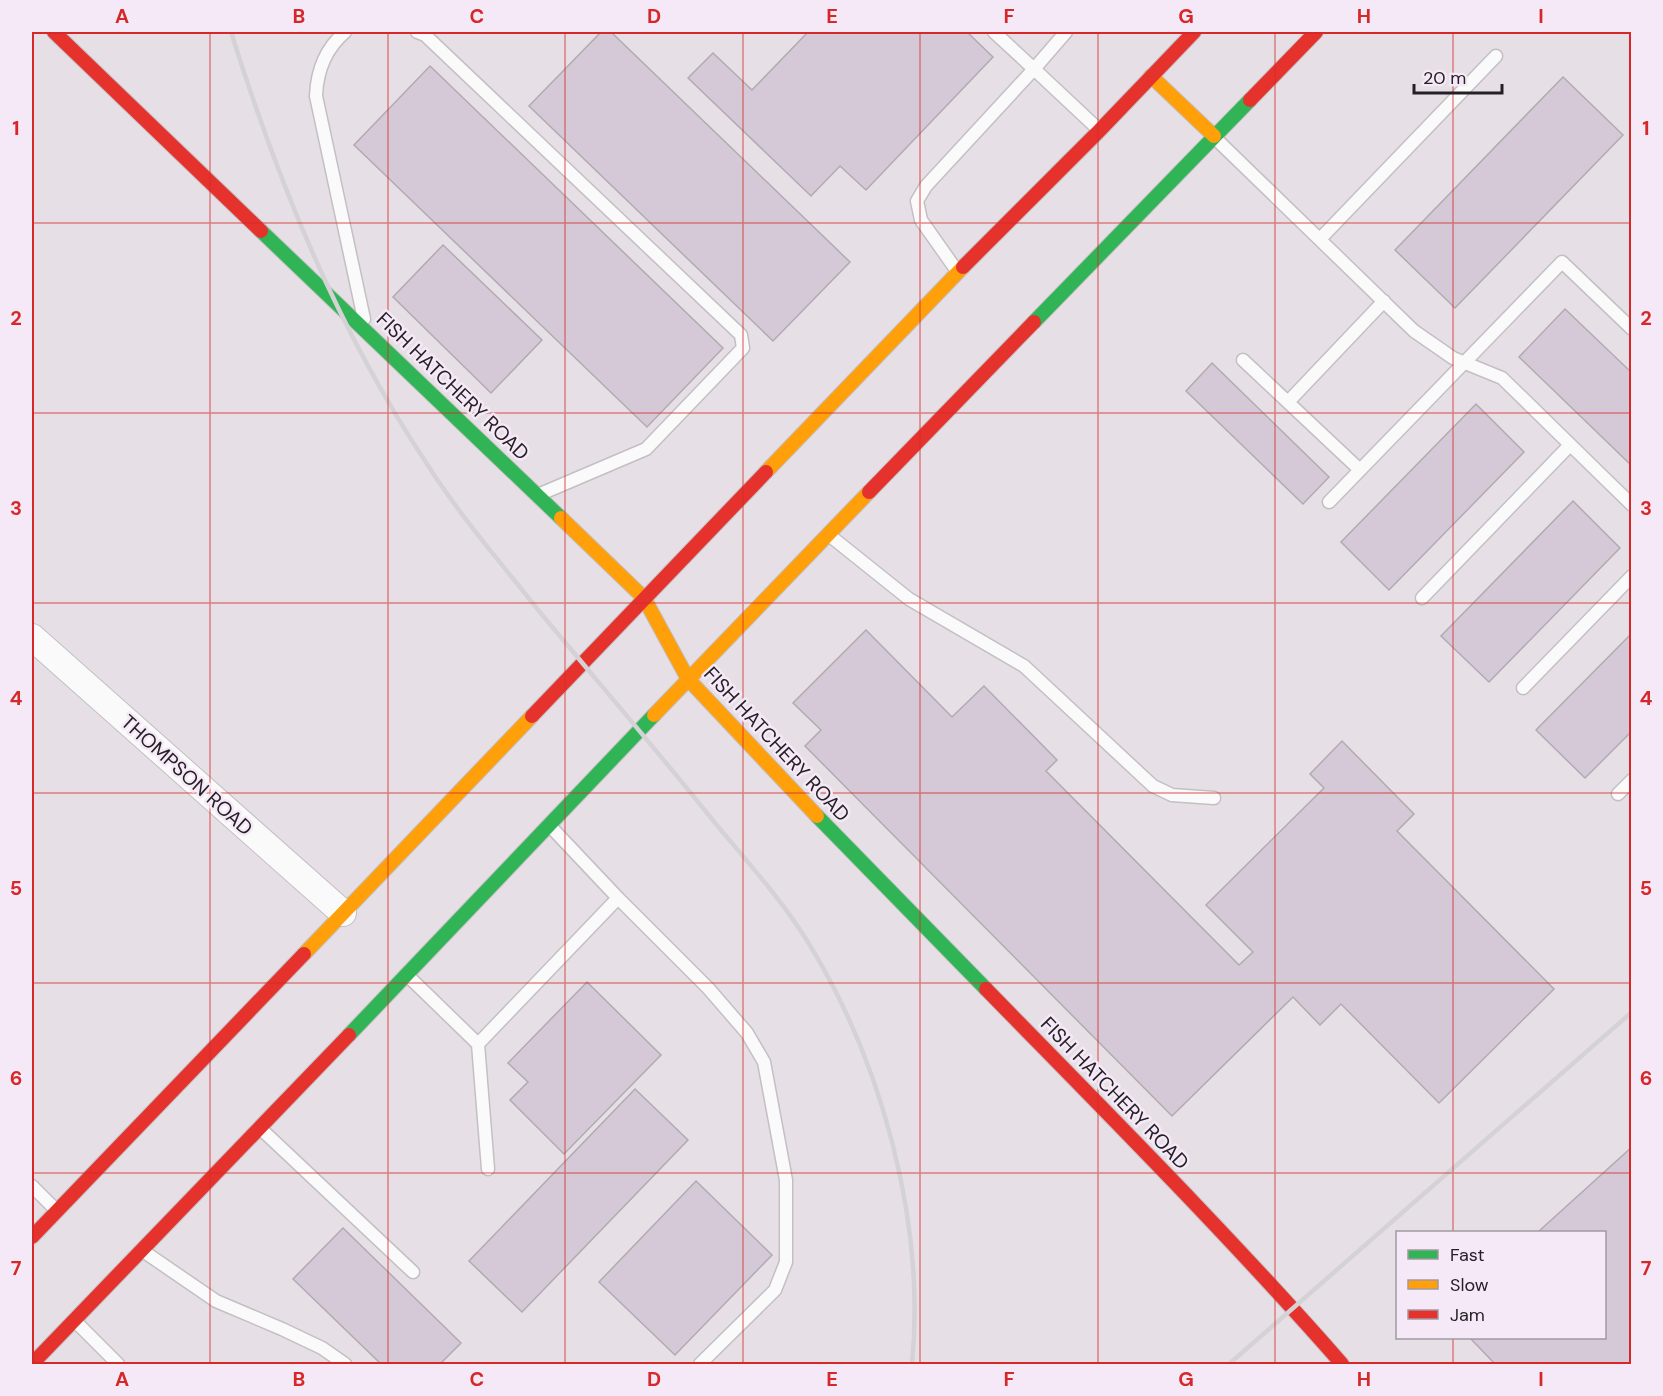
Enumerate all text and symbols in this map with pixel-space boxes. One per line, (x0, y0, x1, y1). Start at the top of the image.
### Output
text: A (115, 3, 129, 29)
text: B (293, 3, 305, 29)
text: C (470, 3, 484, 29)
text: D (647, 3, 661, 29)
text: E (826, 3, 838, 29)
text: F (1003, 3, 1015, 29)
text: G (1178, 3, 1194, 29)
text: H (1357, 3, 1371, 29)
text: I (1538, 3, 1544, 29)
scale bar (1414, 57, 1502, 95)
text: 20 m (1423, 66, 1466, 90)
text: 1 (12, 115, 20, 141)
text: 1 (1642, 115, 1650, 141)
text: 2 (10, 305, 22, 331)
text: 2 (1640, 305, 1652, 331)
street label: FISH HATCHERY ROAD (371, 306, 535, 466)
text: 3 (10, 495, 22, 521)
text: 3 (1640, 495, 1652, 521)
street label: FISH HATCHERY ROAD (698, 661, 856, 827)
text: 4 (10, 685, 23, 711)
text: 4 (1640, 685, 1653, 711)
street label: THOMPSON ROAD (116, 709, 258, 841)
text: 5 (10, 875, 22, 901)
text: 5 (1640, 875, 1652, 901)
street label: FISH HATCHERY ROAD (1035, 1011, 1195, 1175)
text: 6 (10, 1065, 22, 1091)
text: 6 (1640, 1065, 1652, 1091)
legend (1396, 1231, 1606, 1339)
text: Fast (1450, 1243, 1485, 1267)
text: 7 (11, 1255, 22, 1281)
text: 7 (1641, 1255, 1652, 1281)
text: Slow (1450, 1273, 1489, 1297)
text: Jam (1450, 1303, 1485, 1327)
text: A (115, 1366, 129, 1392)
text: B (293, 1366, 305, 1392)
text: C (470, 1366, 484, 1392)
text: D (647, 1366, 661, 1392)
text: E (826, 1366, 838, 1392)
text: F (1003, 1366, 1015, 1392)
text: G (1178, 1366, 1194, 1392)
text: H (1357, 1366, 1371, 1392)
text: I (1538, 1366, 1544, 1392)

